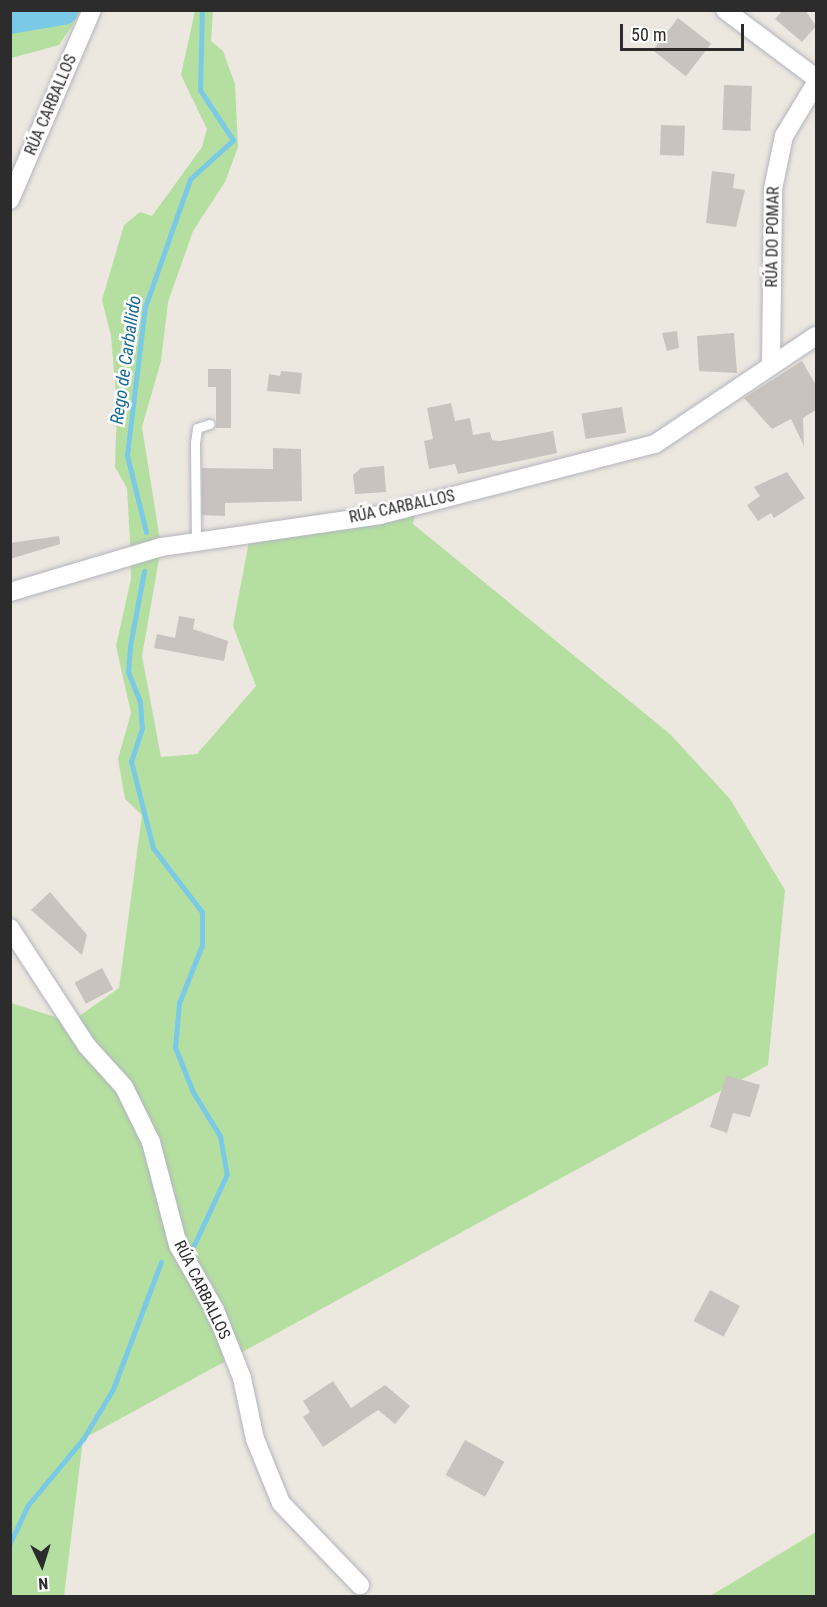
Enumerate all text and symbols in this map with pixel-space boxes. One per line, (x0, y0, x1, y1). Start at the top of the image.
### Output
scale bar (623, 12, 748, 50)
text: 50 m (631, 24, 666, 45)
street label: RÚA CARBALLOS (21, 52, 81, 158)
street label: RÚA DO POMAR (763, 186, 783, 288)
water label: Rego de Carballido (106, 294, 146, 426)
street label: RÚA CARBALLOS (347, 486, 457, 528)
street label: RÚA CARBALLOS (170, 1237, 234, 1343)
north arrow (12, 1535, 72, 1595)
text: N (38, 1574, 49, 1593)

